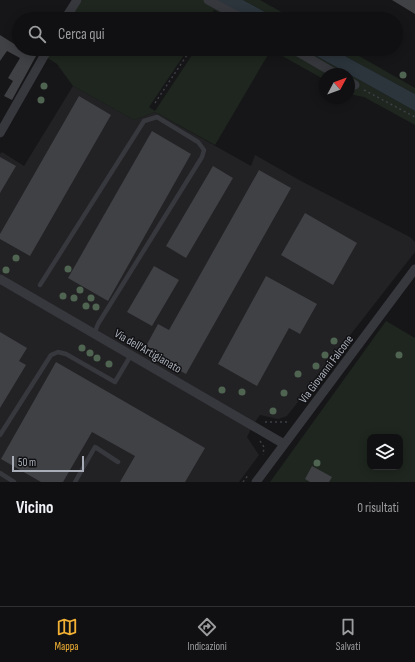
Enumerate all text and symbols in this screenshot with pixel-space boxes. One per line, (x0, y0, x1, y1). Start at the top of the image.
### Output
search box (12, 12, 403, 56)
icon: search (26, 23, 48, 45)
text: Cerca qui (58, 25, 105, 44)
north arrow (319, 68, 355, 104)
street label: Via dell'Artigianato (111, 326, 184, 377)
street label: Via Giovanni Falcone (296, 332, 357, 406)
map controls (367, 434, 403, 470)
button: layers (367, 434, 403, 470)
scale bar (12, 454, 84, 473)
text: 50 m (18, 456, 36, 469)
text: Vicino (16, 498, 53, 518)
text: 0 risultati (357, 500, 399, 516)
tab: Mappa (54, 616, 79, 653)
tab: Indicazioni (187, 616, 227, 653)
tab: Salvati (336, 616, 361, 653)

